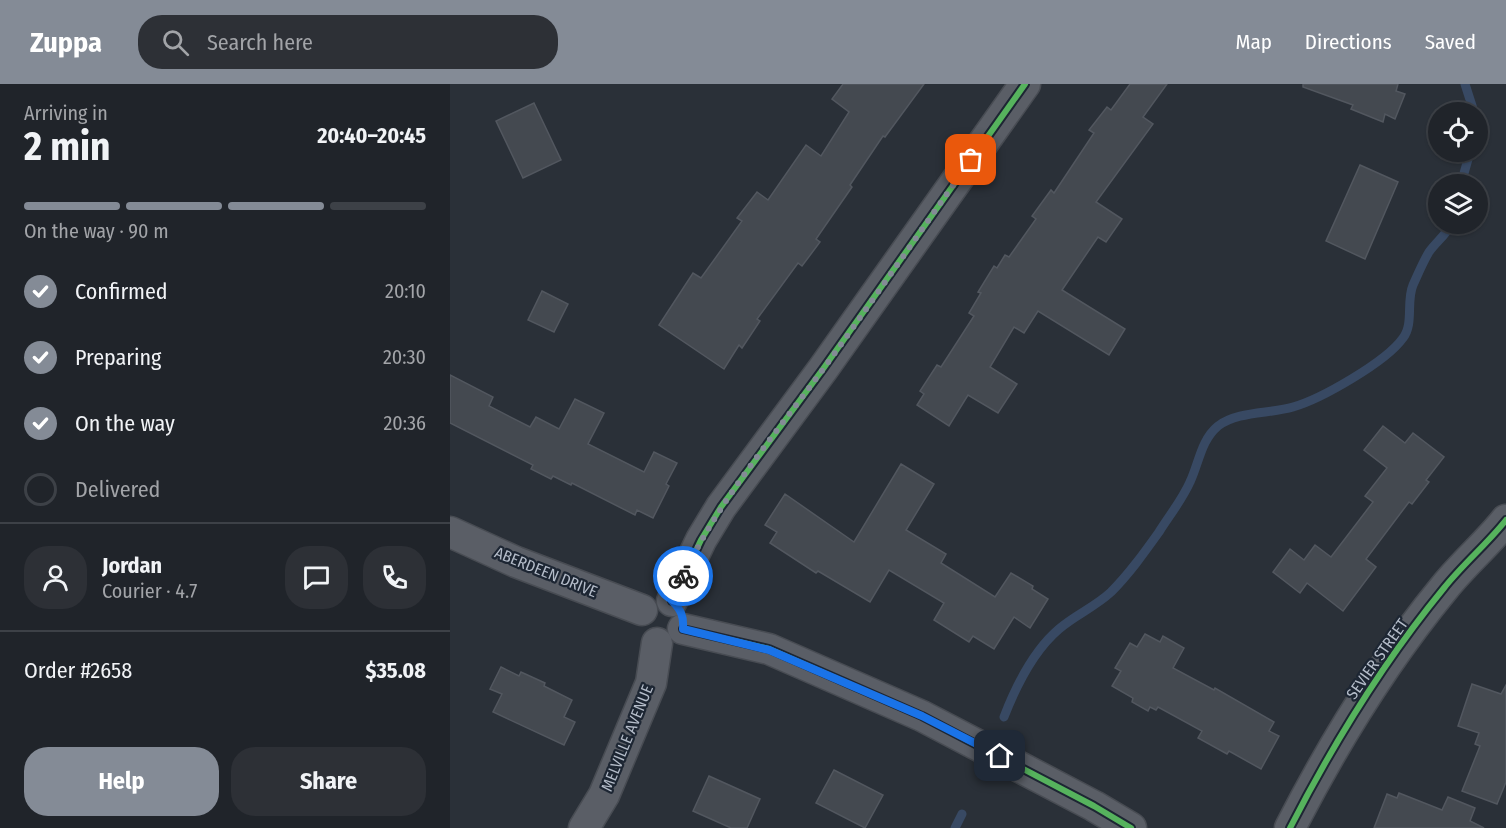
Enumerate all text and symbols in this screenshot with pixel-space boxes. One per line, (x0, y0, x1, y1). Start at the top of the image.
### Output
search box (138, 15, 558, 69)
text: Zuppa (30, 26, 102, 59)
icon: search (159, 26, 192, 59)
text: Search here (207, 29, 313, 56)
text: Map (1235, 29, 1272, 55)
text: Directions (1305, 29, 1392, 55)
text: Saved (1425, 29, 1476, 55)
text: Arriving in (24, 101, 108, 125)
map controls (1428, 102, 1488, 234)
button: locate (1428, 102, 1488, 162)
text: 20:40–20:45 (317, 122, 426, 149)
text: 2 min (24, 124, 110, 170)
pin (945, 134, 996, 185)
icon: bag (954, 143, 987, 176)
button: layers (1428, 174, 1488, 234)
text: On the way · 90 m (24, 219, 169, 243)
icon: check (24, 275, 57, 308)
text: Confirmed (75, 278, 168, 305)
text: 20:10 (385, 279, 426, 303)
icon: check (24, 341, 57, 374)
text: Preparing (75, 344, 161, 371)
text: 20:30 (383, 345, 426, 369)
icon: check (24, 407, 57, 440)
text: On the way (75, 410, 175, 437)
text: 20:36 (383, 411, 426, 435)
text: Delivered (75, 476, 160, 503)
street label: ABERDEEN DRIVE (492, 543, 600, 601)
button: person (24, 546, 87, 609)
button: chat (285, 546, 348, 609)
button: phone (363, 546, 426, 609)
courier (653, 546, 713, 606)
text: Jordan (102, 552, 162, 579)
icon: bike (667, 560, 700, 593)
text: Courier · 4.7 (102, 579, 197, 603)
street label: SEVIER STREET (1342, 615, 1412, 703)
text: Order #2658 (24, 657, 132, 684)
text: $35.08 (365, 657, 426, 684)
street label: MELVILLE AVENUE (597, 682, 657, 794)
pin (974, 730, 1025, 781)
icon: home (983, 739, 1016, 772)
button: Help (24, 747, 219, 816)
button: Share (231, 747, 426, 816)

